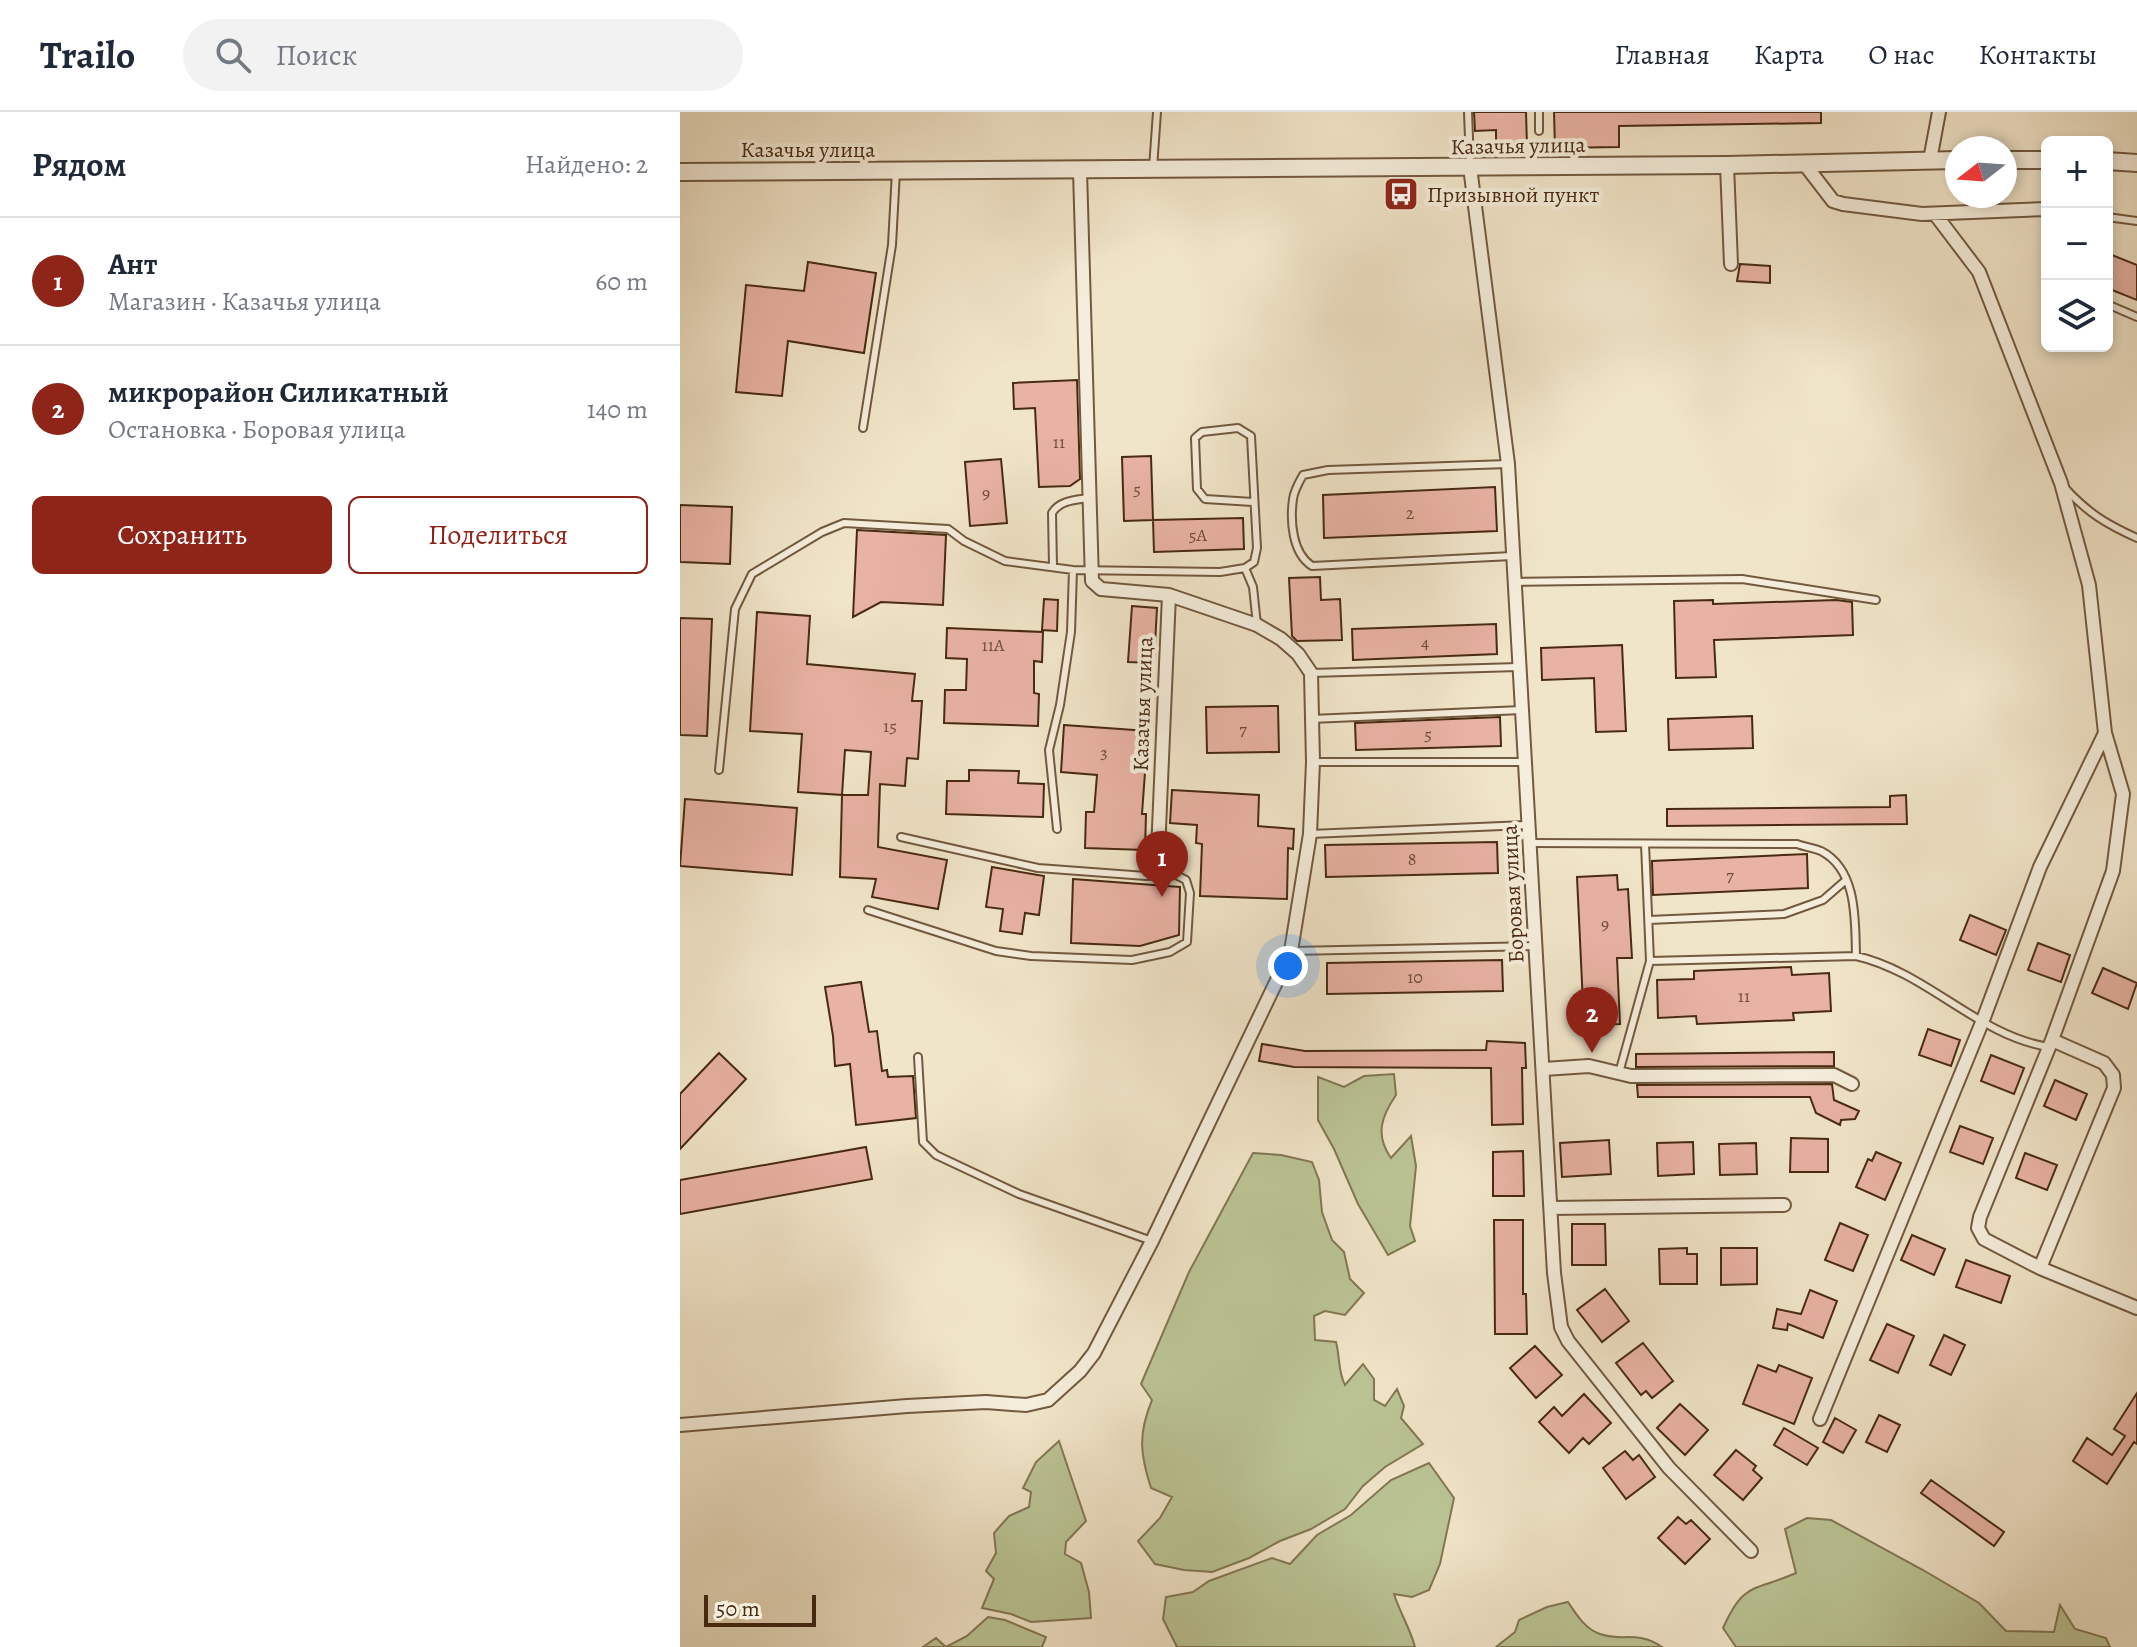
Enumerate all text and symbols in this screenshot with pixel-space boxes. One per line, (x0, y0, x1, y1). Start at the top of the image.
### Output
search box (183, 19, 743, 91)
text: Trailo (40, 29, 135, 81)
icon: search (211, 33, 255, 77)
text: Поиск (275, 35, 357, 75)
text: Главная (1614, 36, 1710, 74)
text: Карта (1754, 36, 1824, 74)
text: О нас (1868, 36, 1935, 74)
text: Контакты (1979, 36, 2097, 74)
street label: Казачья улица (1450, 130, 1587, 162)
street label: Казачья улица (741, 135, 876, 165)
north arrow (1945, 136, 2017, 208)
map controls (2041, 136, 2113, 352)
button: + (2041, 136, 2113, 208)
text: Рядом (32, 141, 126, 188)
text: Найдено: 2 (525, 147, 648, 182)
bus stop icon: Призывной пункт (1382, 175, 1420, 213)
place label: Призывной пункт (1427, 180, 1600, 210)
button: − (2041, 208, 2113, 280)
text: Ант (108, 244, 158, 284)
text: 1 (53, 264, 63, 299)
text: 60 m (595, 264, 648, 299)
button: layers (2041, 280, 2113, 352)
text: Магазин · Казачья улица (108, 284, 381, 319)
text: микрорайон Силикатный (108, 372, 449, 412)
text: 2 (52, 392, 64, 427)
text: 140 m (587, 392, 648, 427)
text: Остановка · Боровая улица (108, 412, 406, 447)
house number: 11 (1053, 430, 1065, 454)
house number: 5 (1133, 477, 1141, 501)
house number: 9 (982, 481, 990, 505)
button: Сохранить (32, 496, 332, 574)
button: Поделиться (348, 496, 648, 574)
house number: 2 (1406, 501, 1415, 525)
house number: 5А (1189, 523, 1208, 547)
house number: 4 (1421, 630, 1429, 654)
house number: 11А (982, 633, 1005, 657)
street label: Казачья улица (1126, 635, 1160, 772)
house number: 15 (883, 714, 897, 738)
house number: 7 (1239, 717, 1247, 741)
house number: 5 (1424, 722, 1432, 746)
house number: 3 (1100, 740, 1108, 764)
street label: Боровая улица (1494, 823, 1532, 964)
pin: 1 (1136, 831, 1188, 897)
house number: 8 (1408, 847, 1416, 871)
house number: 7 (1726, 863, 1734, 887)
house number: 9 (1601, 912, 1609, 936)
your location (1268, 946, 1308, 986)
house number: 10 (1407, 965, 1423, 989)
house number: 11 (1738, 984, 1750, 1008)
pin: 2 (1566, 987, 1618, 1053)
scale bar (704, 1591, 816, 1627)
text: 50 m (716, 1594, 760, 1624)

